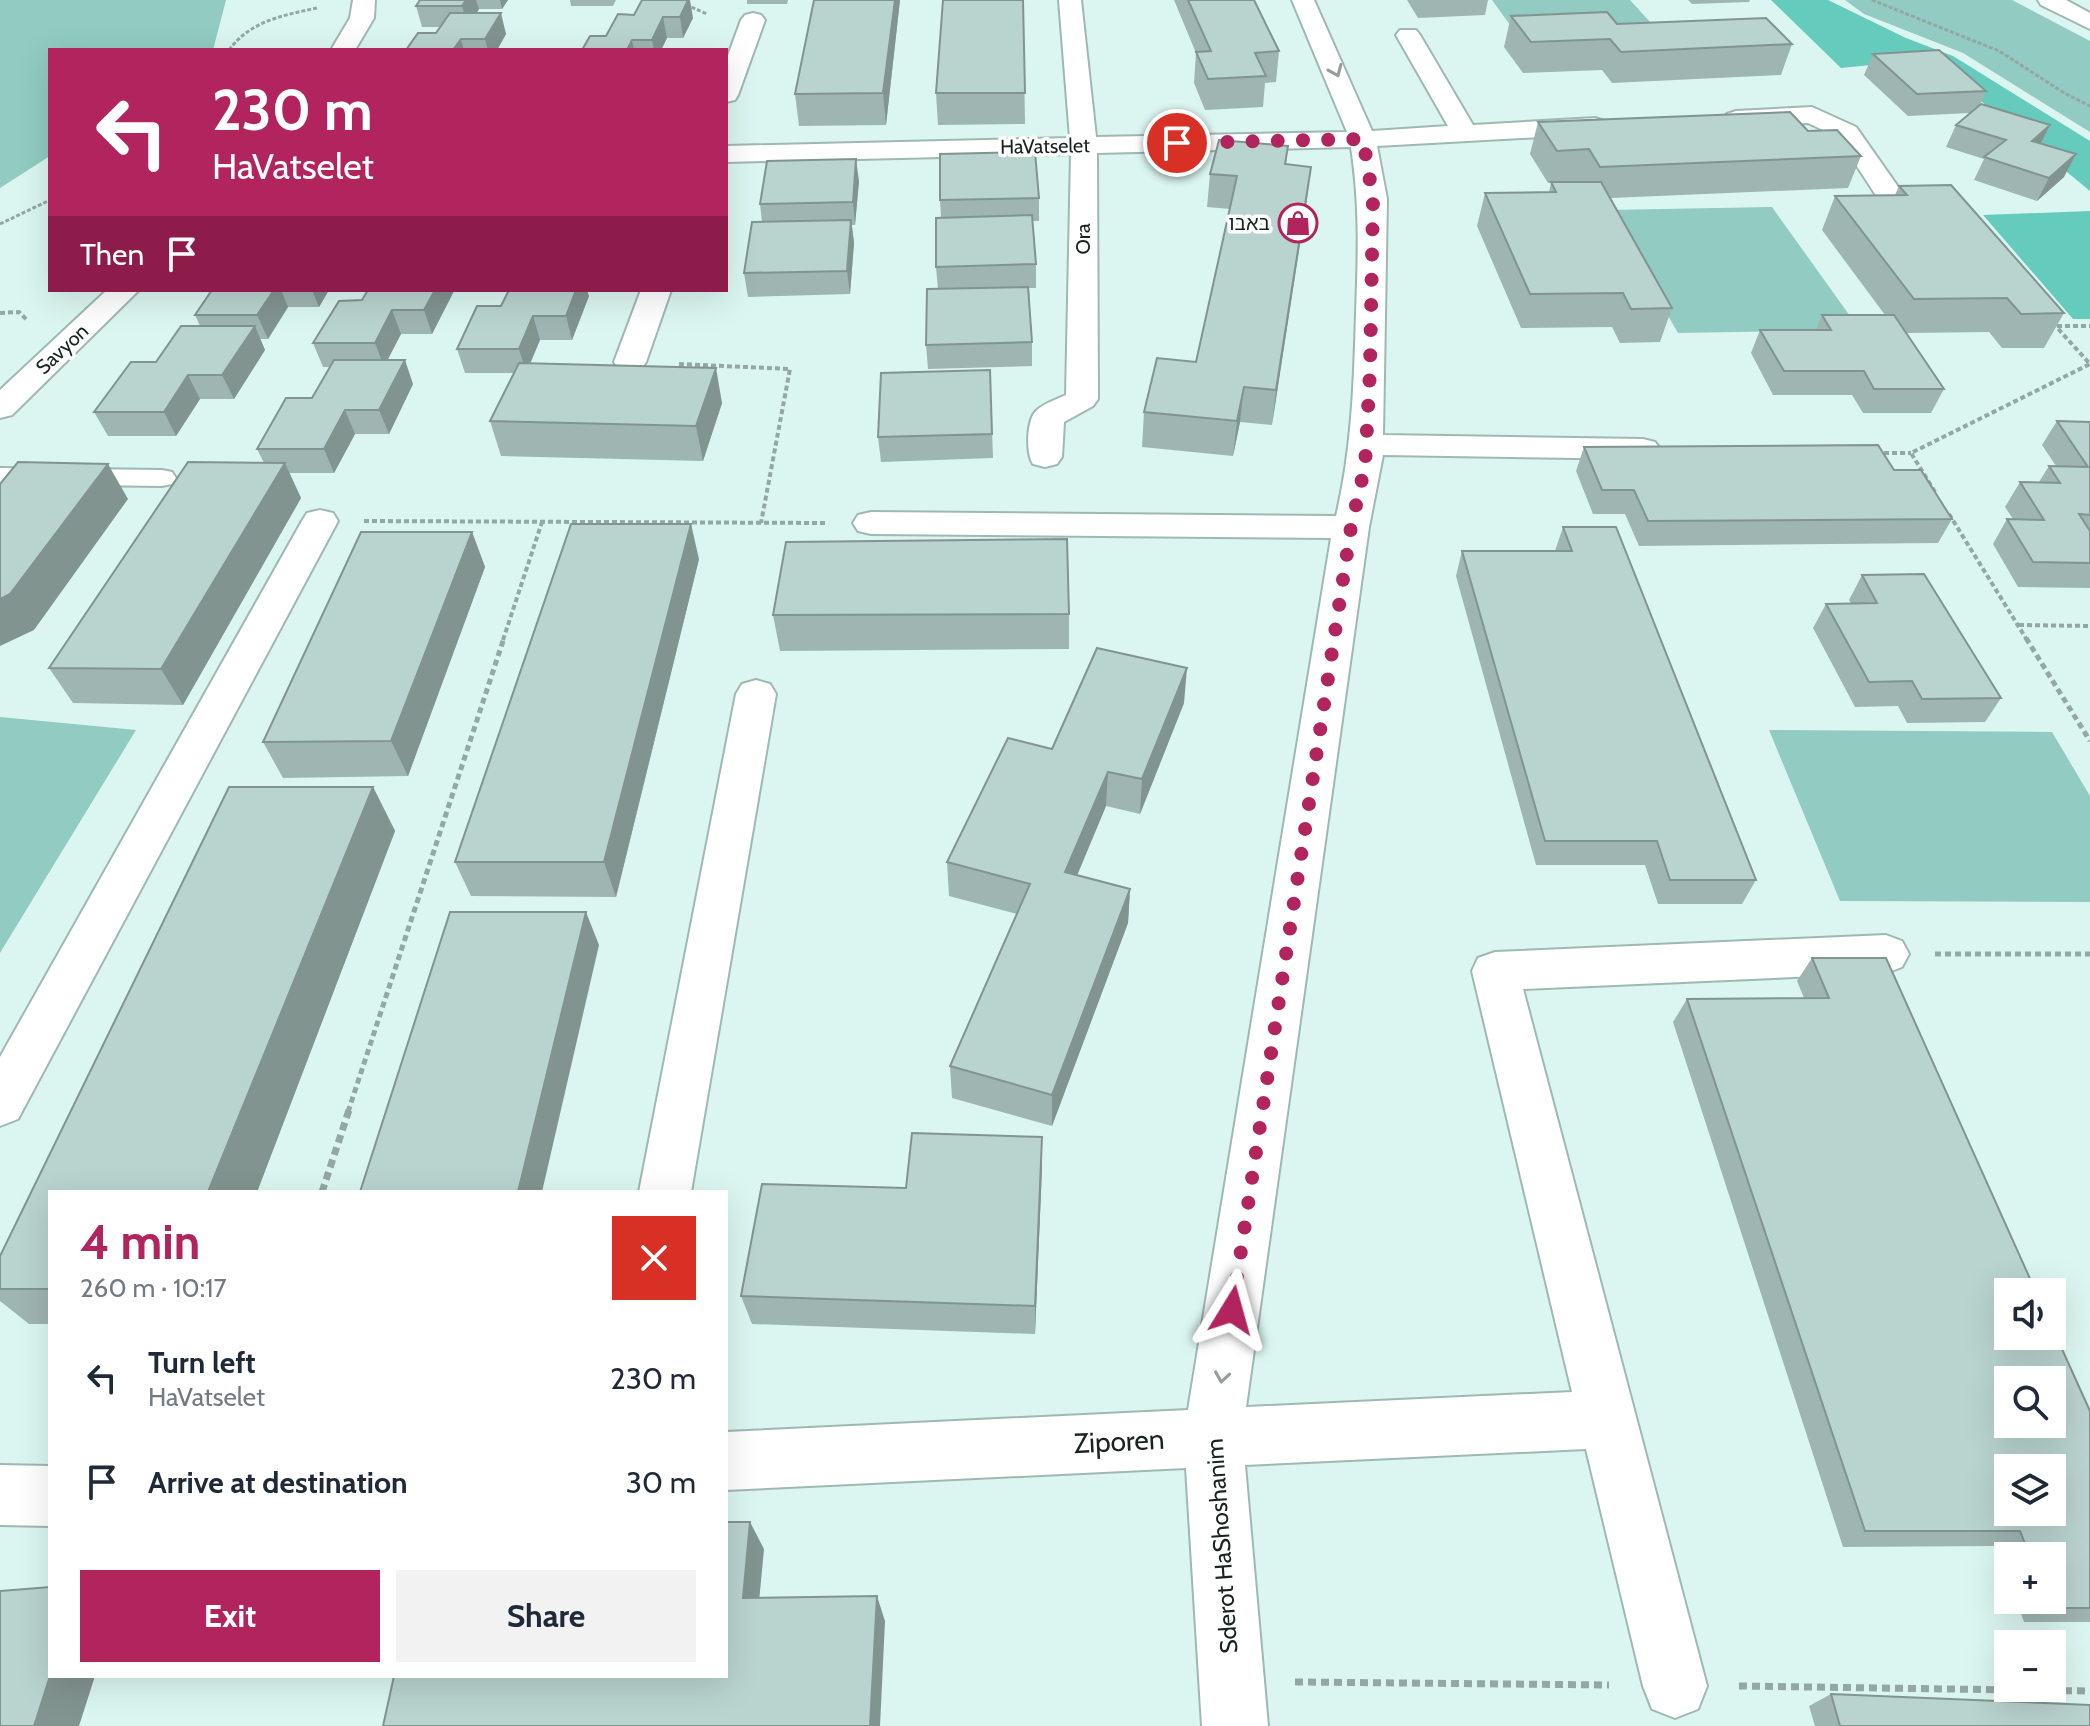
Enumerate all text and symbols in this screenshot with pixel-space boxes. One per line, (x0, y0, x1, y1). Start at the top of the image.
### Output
one-way arrow (1326, 62, 1342, 77)
text: 230 m (212, 76, 373, 144)
icon: left (80, 80, 184, 184)
pin (1143, 109, 1211, 177)
icon: arrive (1155, 121, 1199, 165)
street label: HaVatselet (1000, 133, 1090, 159)
text: HaVatselet (212, 144, 374, 188)
shop icon: באבו (1277, 202, 1319, 244)
place label: באבו (1228, 211, 1270, 235)
street label: Ora (1071, 223, 1095, 255)
icon: arrive (160, 232, 204, 276)
text: Then (80, 236, 144, 273)
street label: Savyon (31, 319, 93, 379)
text: 4 min (80, 1213, 200, 1271)
button: close (612, 1216, 696, 1300)
position arrow (1190, 1268, 1274, 1352)
text: 260 m · 10:17 (80, 1272, 227, 1304)
map controls (1994, 1278, 2066, 1702)
button: sound (1994, 1278, 2066, 1350)
text: Turn left (148, 1344, 256, 1381)
icon: left (80, 1356, 124, 1400)
text: 230 m (610, 1360, 696, 1397)
button: search (1994, 1366, 2066, 1438)
one-way arrow (1214, 1370, 1231, 1384)
text: HaVatselet (148, 1381, 265, 1413)
street label: Ziporen (1073, 1422, 1165, 1460)
street label: Sderot HaShoshanim (1200, 1437, 1243, 1655)
button: layers (1994, 1454, 2066, 1526)
icon: arrive (80, 1460, 124, 1504)
text: Arrive at destination (148, 1464, 408, 1501)
text: 30 m (626, 1464, 696, 1501)
button: + (1994, 1542, 2066, 1614)
button: Exit (80, 1570, 380, 1662)
button: Share (396, 1570, 696, 1662)
button: − (1994, 1630, 2066, 1702)

